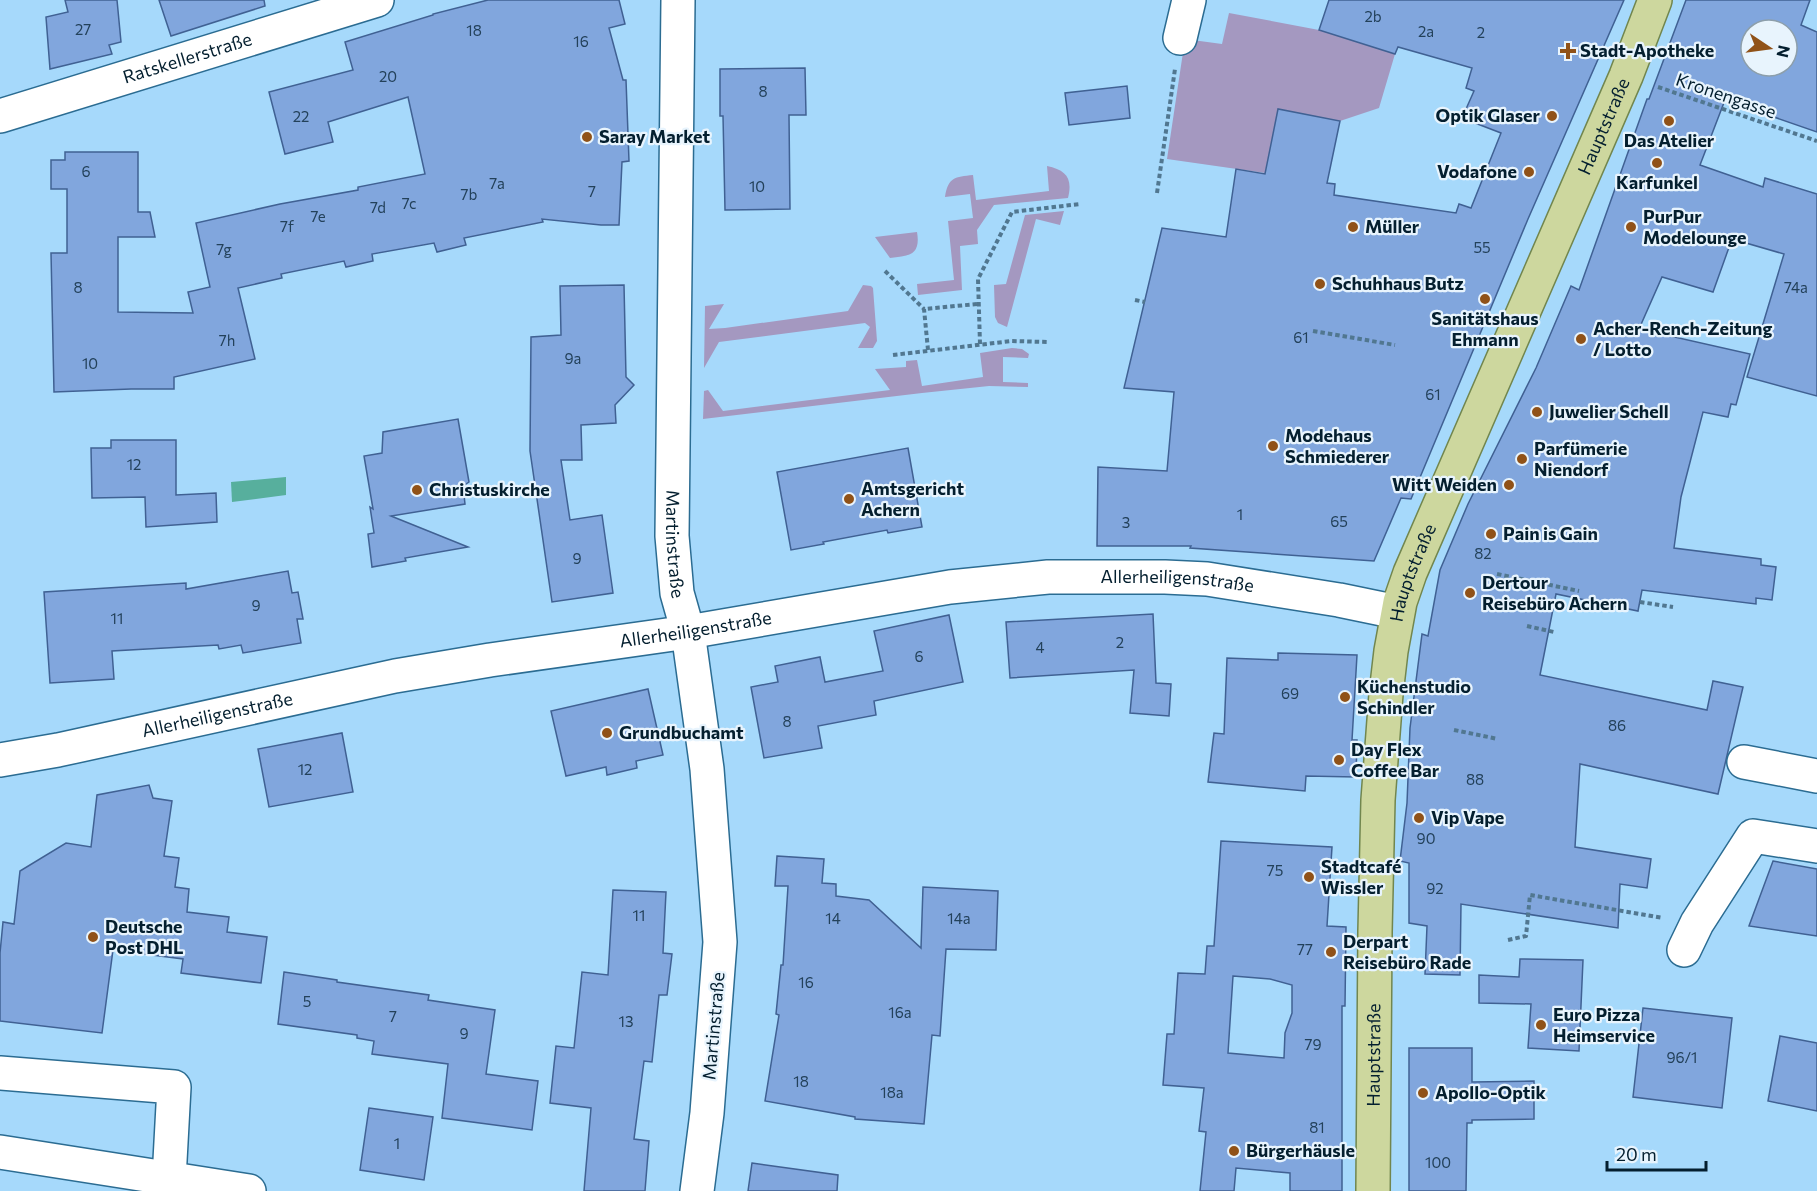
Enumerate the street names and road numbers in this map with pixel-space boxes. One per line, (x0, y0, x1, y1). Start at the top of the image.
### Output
street label: Ratskellerstraße (120, 27, 254, 88)
street label: Kronengasse (1673, 68, 1779, 123)
street label: Hauptstraße (1572, 74, 1634, 178)
street label: Martinstraße (662, 490, 690, 601)
street label: Hauptstraße (1385, 520, 1440, 624)
street label: Allerheiligenstraße (1101, 565, 1256, 596)
street label: Allerheiligenstraße (618, 606, 773, 652)
street label: Allerheiligenstraße (140, 687, 295, 741)
street label: Martinstraße (697, 971, 729, 1081)
street label: Hauptstraße (1362, 1003, 1384, 1107)

